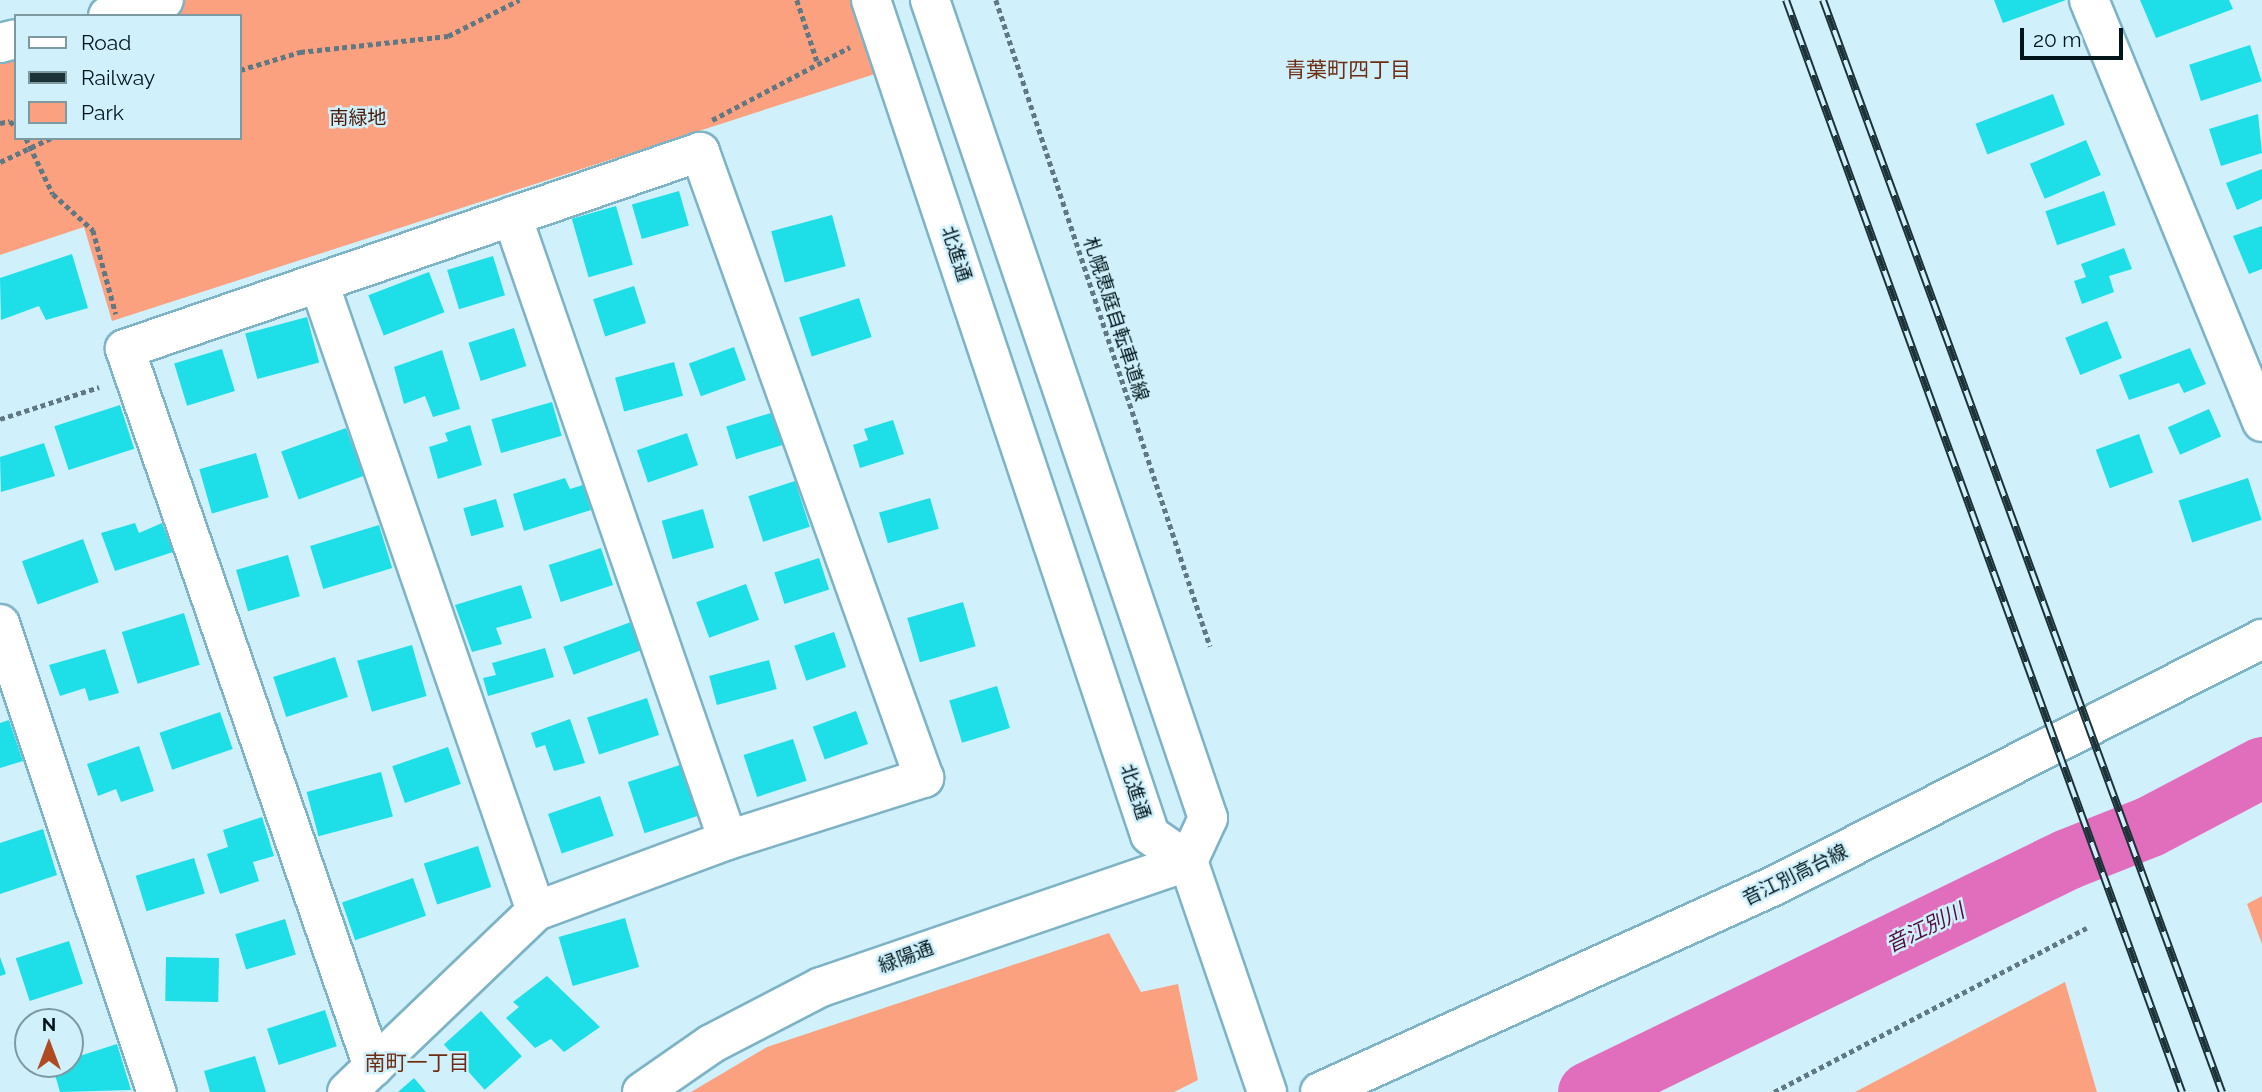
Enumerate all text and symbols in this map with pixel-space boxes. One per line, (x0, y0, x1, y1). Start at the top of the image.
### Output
legend (14, 14, 242, 140)
scale bar (2024, 14, 2127, 58)
text: 20 m (2033, 27, 2081, 52)
text: Road (81, 30, 131, 55)
district label: 青葉町四丁目 (1285, 57, 1411, 83)
text: Railway (81, 65, 155, 90)
text: Park (81, 100, 124, 125)
park label: 南緑地 (330, 107, 386, 129)
street label: 北進通 (936, 223, 976, 285)
street label: 札幌恵庭自転車道線 (1079, 234, 1153, 404)
street label: 北進通 (1115, 761, 1155, 823)
street label: 音江別高台線 (1739, 840, 1851, 910)
water label: 音江別川 (1882, 898, 1968, 958)
street label: 緑陽通 (875, 937, 937, 977)
north arrow (14, 1008, 84, 1078)
text: N (42, 1013, 56, 1035)
district label: 南町一丁目 (365, 1050, 469, 1076)

